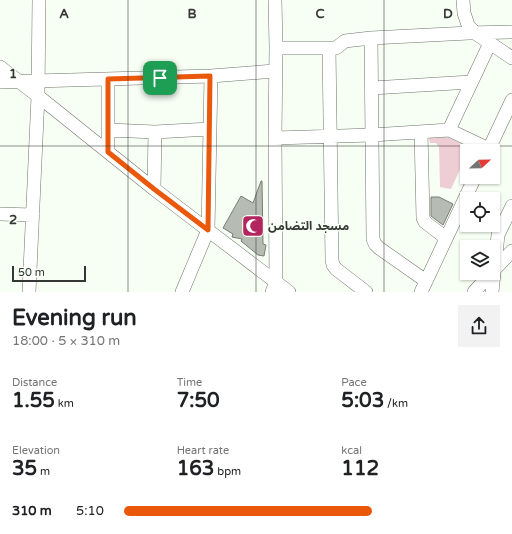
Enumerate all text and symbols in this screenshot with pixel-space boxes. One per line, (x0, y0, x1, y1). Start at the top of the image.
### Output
text: A (59, 6, 69, 22)
text: B (187, 6, 197, 22)
text: C (315, 6, 325, 22)
text: D (443, 6, 453, 22)
pin (143, 61, 177, 95)
text: 1 (9, 66, 17, 82)
icon: arrive (149, 67, 171, 89)
north arrow (460, 144, 500, 184)
map controls (460, 144, 500, 280)
button: locate (460, 192, 500, 232)
text: 2 (9, 212, 17, 228)
mosque icon: مسجد التضامن (240, 213, 266, 239)
place label: مسجد التضامن (268, 219, 349, 233)
button: layers (460, 240, 500, 280)
scale bar (12, 264, 86, 283)
text: 50 m (18, 266, 45, 279)
text: Evening run (12, 305, 137, 331)
button: share (458, 305, 500, 347)
text: 18:00 · 5 × 310 m (12, 333, 120, 349)
text: Distance (12, 376, 57, 389)
text: Time (177, 376, 202, 389)
text: Pace (341, 376, 367, 389)
text: 1.55 (12, 389, 55, 413)
text: 7:50 (177, 389, 220, 413)
text: 5:03 (341, 389, 384, 413)
text: km (55, 397, 74, 410)
text: /km (384, 397, 408, 410)
text: Elevation (12, 444, 60, 457)
text: Heart rate (177, 444, 229, 457)
text: kcal (341, 444, 362, 457)
text: 35 (12, 457, 37, 481)
text: 163 (177, 457, 214, 481)
text: 112 (341, 457, 379, 481)
text: m (37, 465, 50, 478)
text: bpm (214, 465, 241, 478)
text: 310 m (12, 503, 52, 519)
text: 5:10 (76, 503, 104, 519)

